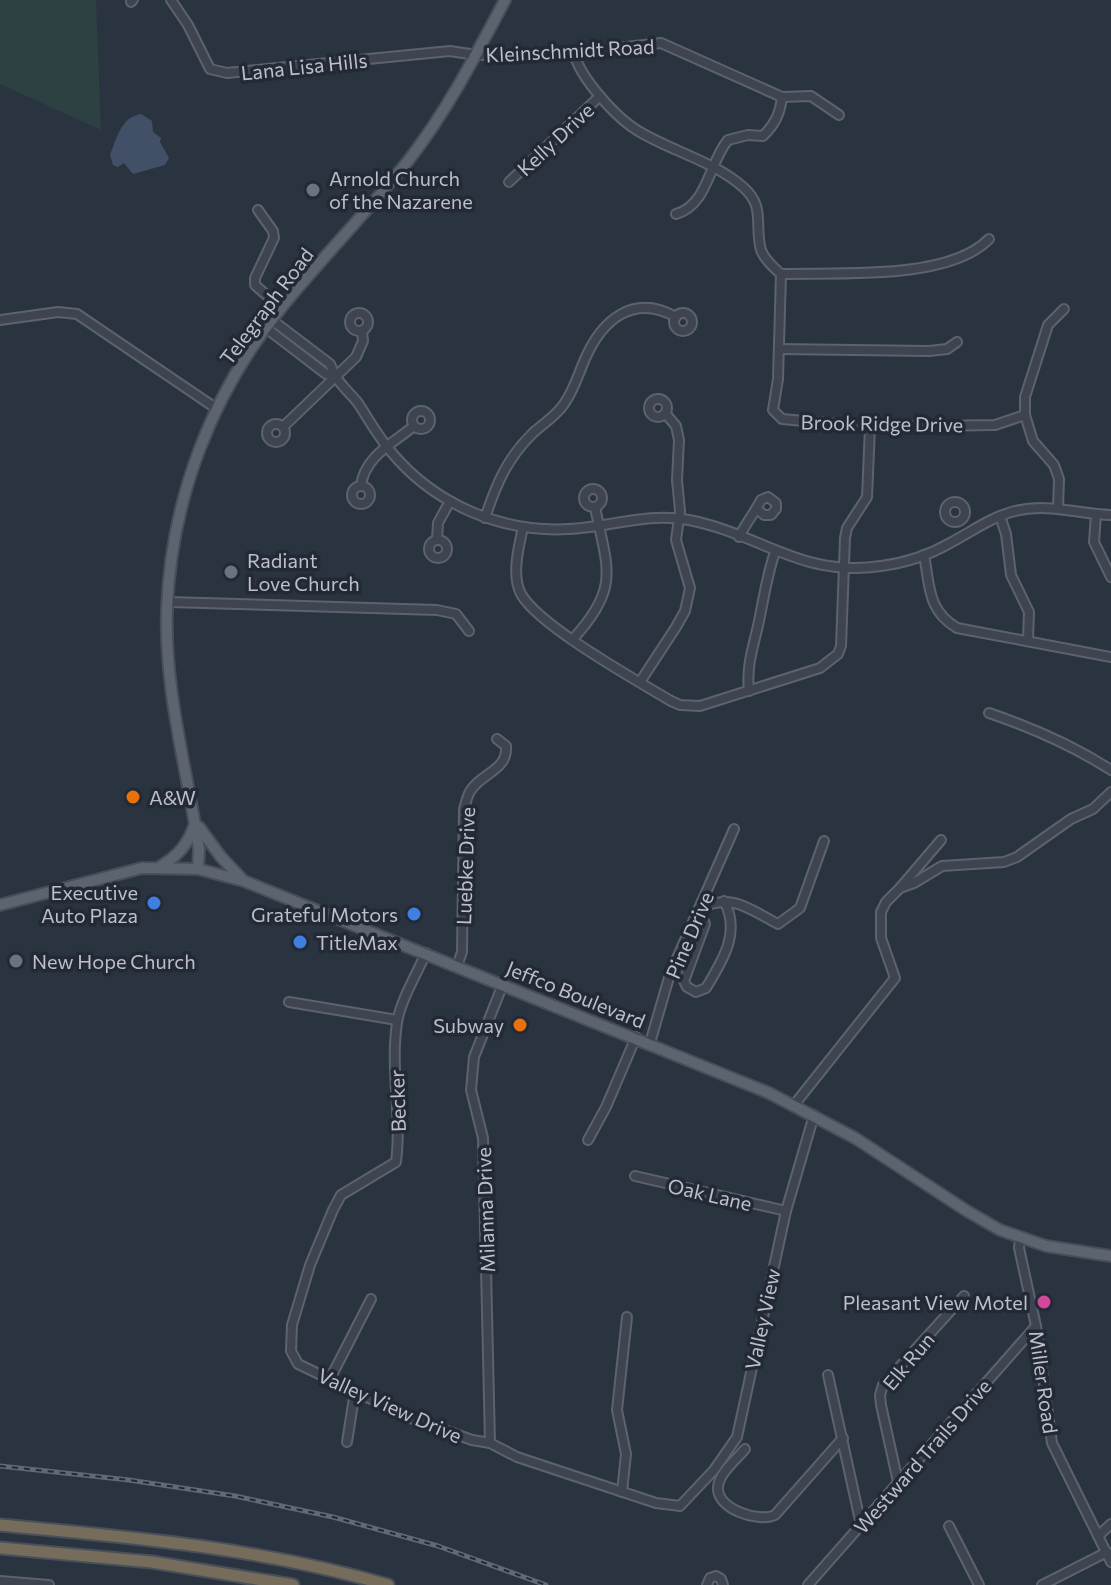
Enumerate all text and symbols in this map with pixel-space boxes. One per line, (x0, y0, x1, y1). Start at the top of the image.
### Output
street label: Kleinschmidt Road (485, 34, 655, 66)
street label: Lana Lisa Hills (240, 47, 368, 85)
street label: Kelly Drive (512, 98, 598, 180)
place label: Arnold Church of the Nazarene (329, 166, 473, 213)
marker: Arnold Church of the Nazarene (304, 181, 322, 199)
street label: Telegraph Road (214, 243, 318, 369)
street label: Brook Ridge Drive (801, 410, 963, 436)
place label: Radiant Love Church (247, 548, 360, 595)
marker: Radiant Love Church (222, 563, 240, 581)
place label: A&W (149, 785, 196, 809)
marker: A&W (124, 788, 142, 806)
street label: Luebke Drive (451, 807, 479, 925)
place label: Executive Auto Plaza (41, 880, 138, 927)
street label: Pine Drive (660, 888, 718, 982)
marker: Executive Auto Plaza (145, 894, 163, 912)
place label: Grateful Motors (251, 902, 398, 926)
marker: Grateful Motors (405, 905, 423, 923)
place label: TitleMax (316, 930, 398, 954)
marker: TitleMax (291, 933, 309, 951)
place label: New Hope Church (32, 949, 196, 973)
marker: New Hope Church (7, 952, 25, 970)
street label: Jeffco Boulevard (503, 955, 649, 1033)
place label: Subway (433, 1013, 504, 1037)
marker: Subway (511, 1016, 529, 1034)
street label: Becker (384, 1069, 410, 1133)
street label: Milanna Drive (471, 1147, 499, 1273)
street label: Oak Lane (666, 1173, 754, 1215)
street label: Valley View (740, 1266, 784, 1372)
place label: Pleasant View Motel (843, 1290, 1028, 1314)
marker: Pleasant View Motel (1035, 1293, 1053, 1311)
street label: Elk Run (877, 1327, 939, 1395)
street label: Miller Road (1025, 1329, 1063, 1435)
street label: Valley View Drive (314, 1362, 466, 1448)
street label: Westward Trails Drive (848, 1374, 996, 1538)

